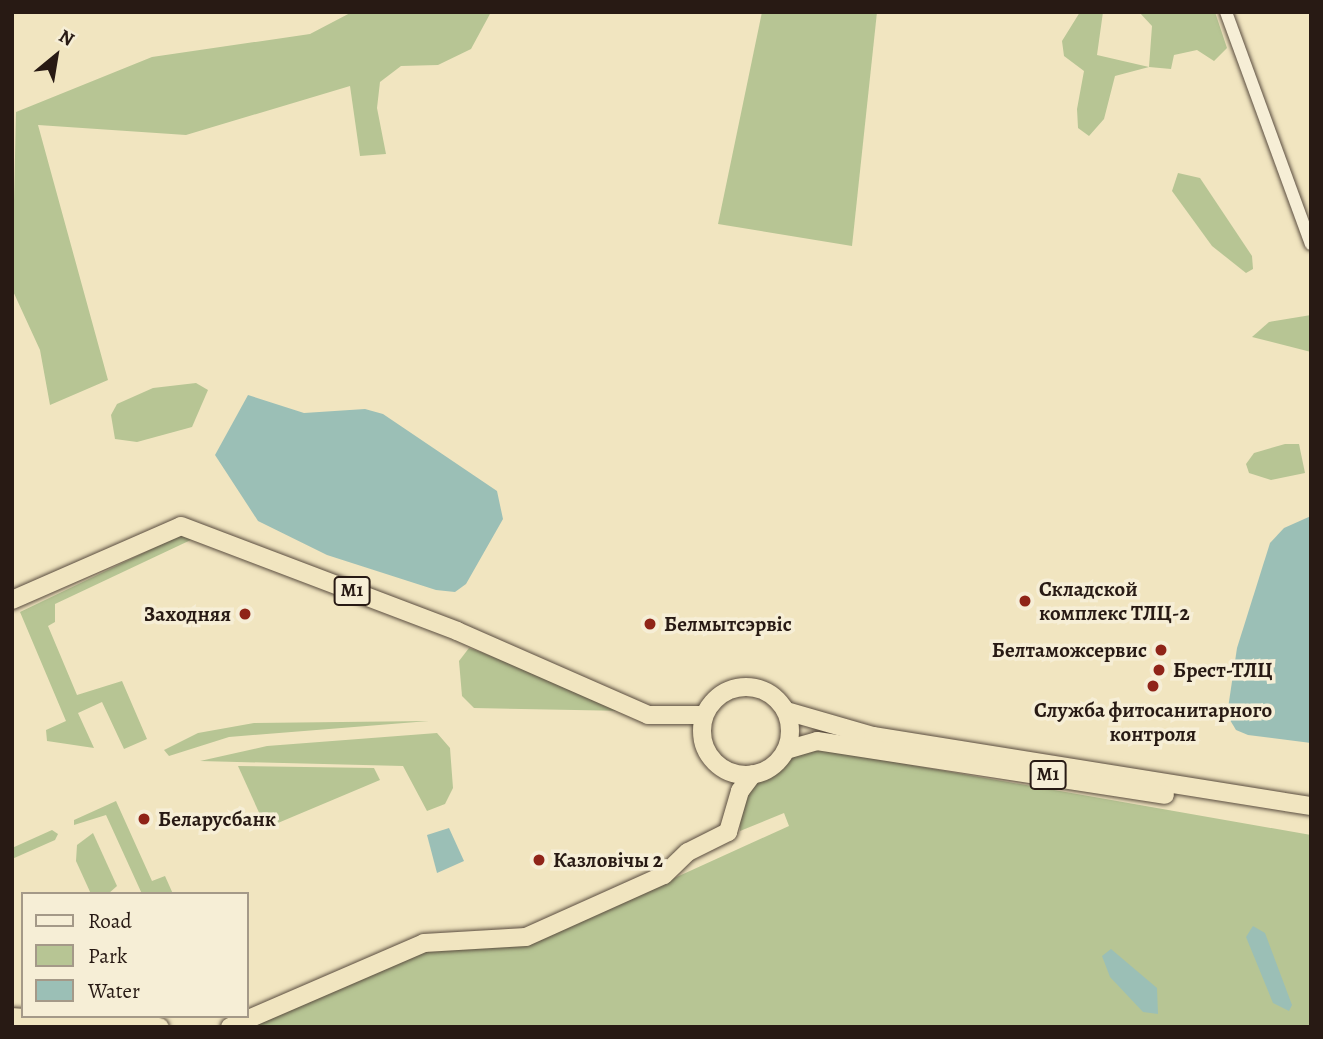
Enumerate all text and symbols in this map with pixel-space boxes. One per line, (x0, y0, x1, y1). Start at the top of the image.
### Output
north arrow (21, 21, 91, 91)
text: N (54, 23, 79, 53)
road number: М1 (333, 576, 371, 606)
place label: Складской комплекс ТЛЦ-2 (1039, 576, 1190, 626)
marker: Складской комплекс ТЛЦ-2 (1017, 593, 1033, 609)
place label: Заходняя (144, 601, 231, 627)
marker: Заходняя (237, 606, 253, 622)
place label: Белмытсэрвіс (664, 611, 792, 637)
marker: Белмытсэрвіс (642, 616, 658, 632)
place label: Белтаможсервис (992, 637, 1147, 663)
marker: Белтаможсервис (1153, 642, 1169, 658)
place label: Брест-ТЛЦ (1173, 657, 1273, 683)
marker: Брест-ТЛЦ (1151, 662, 1167, 678)
marker: Служба фитосанитарного контроля (1145, 678, 1161, 694)
place label: Служба фитосанитарного контроля (1034, 697, 1272, 747)
road number: М1 (1029, 760, 1067, 790)
place label: Беларусбанк (158, 806, 276, 832)
marker: Беларусбанк (136, 811, 152, 827)
place label: Казловічы 2 (553, 847, 663, 873)
marker: Казловічы 2 (531, 852, 547, 868)
legend (21, 892, 248, 1018)
text: Road (88, 907, 132, 935)
text: Park (88, 942, 127, 970)
text: Water (88, 977, 140, 1005)

